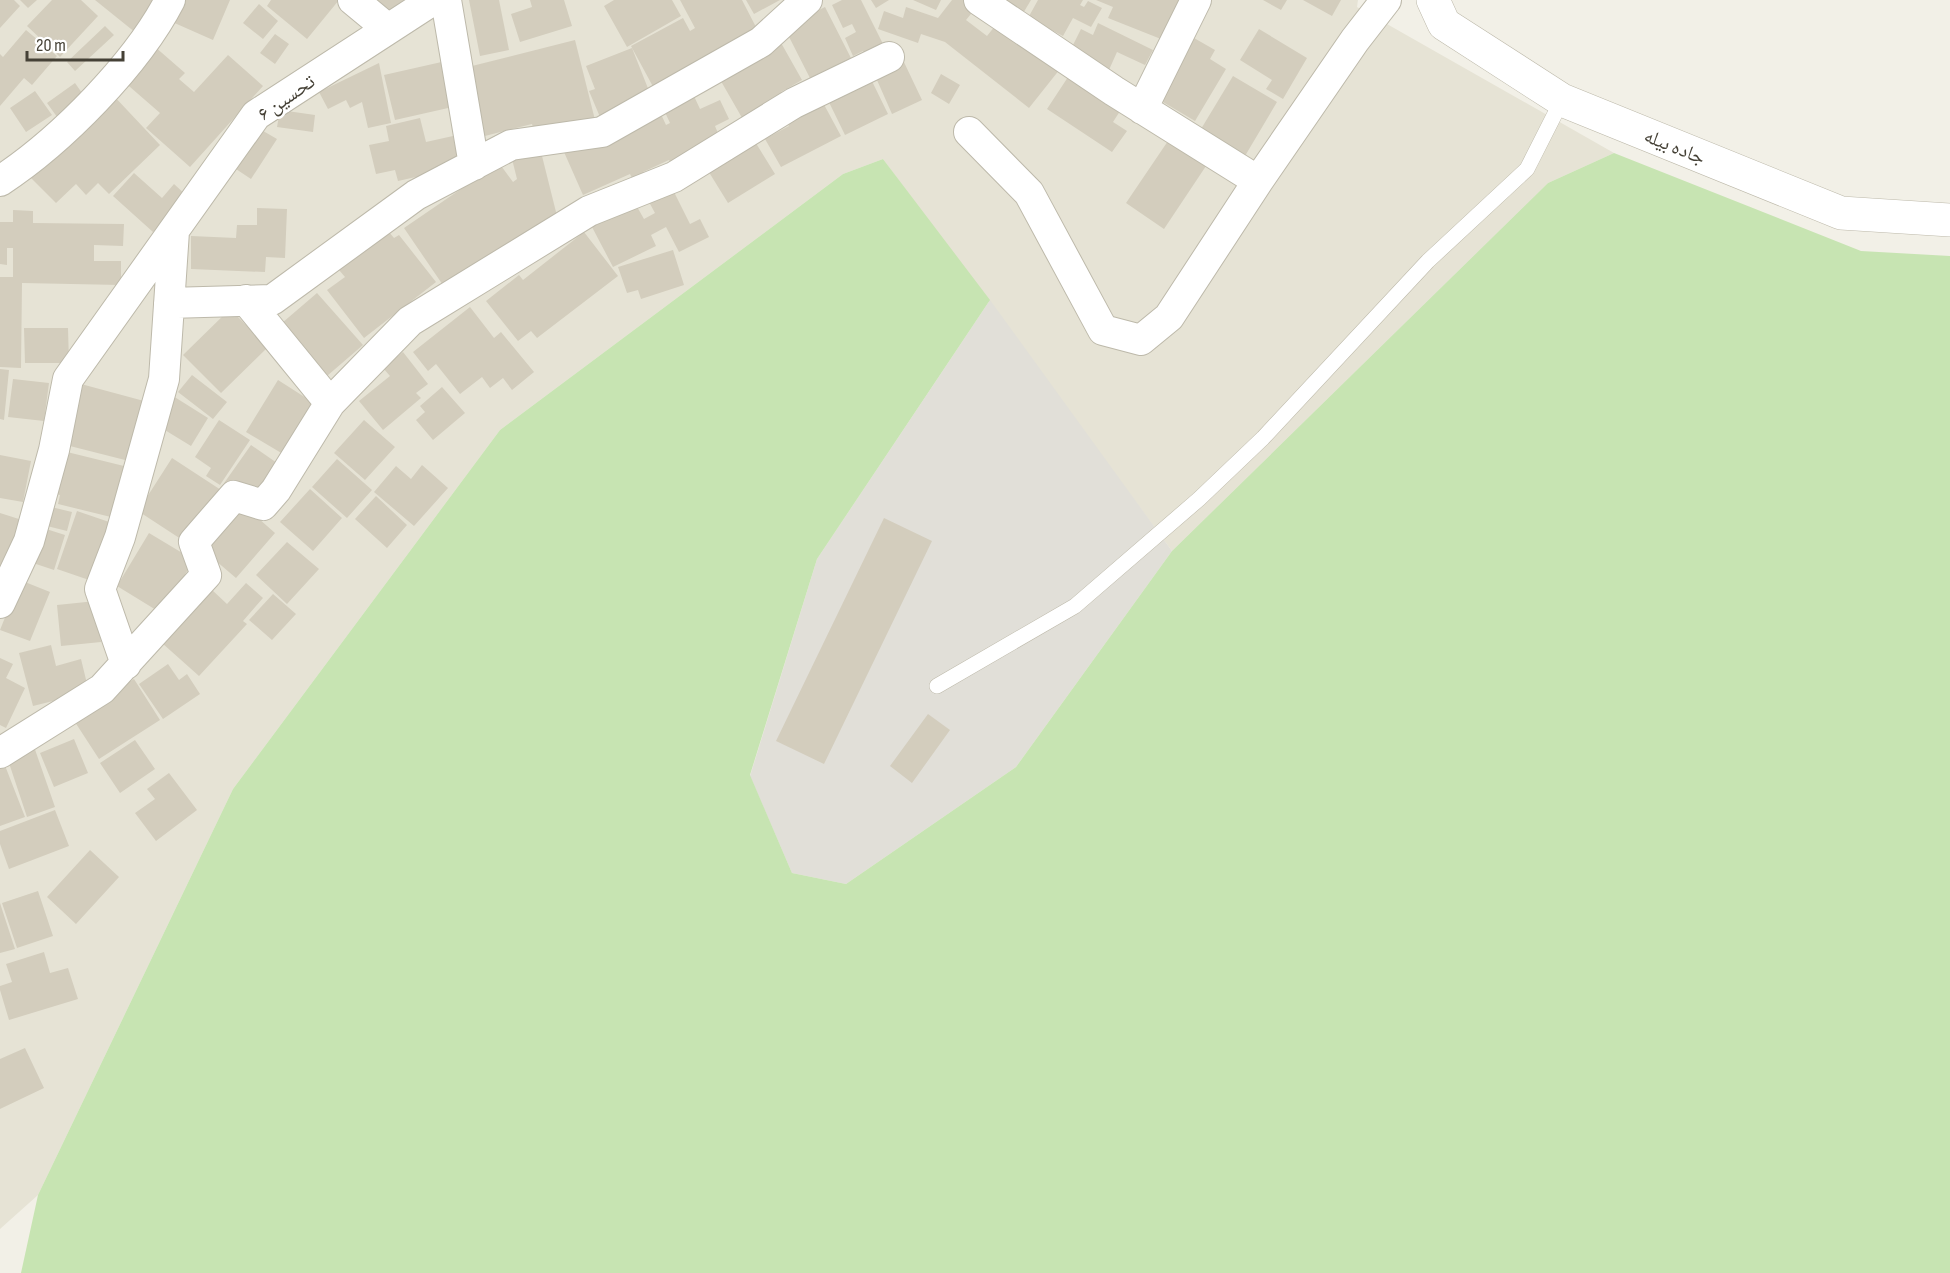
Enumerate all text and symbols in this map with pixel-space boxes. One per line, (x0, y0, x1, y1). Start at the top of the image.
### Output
scale bar (27, 24, 123, 62)
text: 20 m (36, 35, 66, 56)
street label: تحسین ۶ (253, 69, 320, 126)
street label: جاده بیله (1640, 124, 1709, 170)

